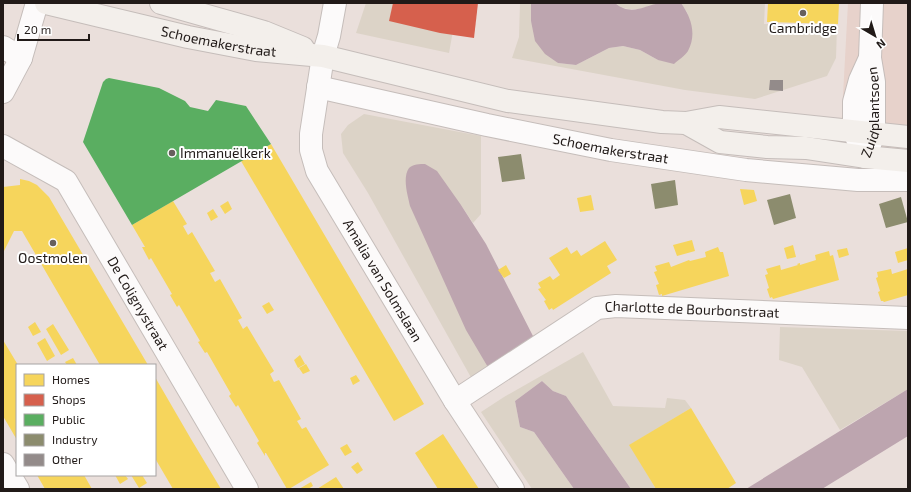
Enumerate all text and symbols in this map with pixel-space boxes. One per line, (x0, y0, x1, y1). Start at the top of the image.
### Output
marker: Cambridge (798, 8, 808, 18)
scale bar (18, 16, 89, 42)
north arrow (855, 16, 895, 56)
place label: Cambridge (769, 19, 837, 36)
text: 20 m (24, 22, 51, 36)
street label: Schoemakerstraat (159, 22, 277, 60)
text: N (874, 37, 889, 52)
street label: Zuidplantsoen (857, 66, 883, 160)
street label: Schoemakerstraat (551, 129, 670, 166)
place label: Immanuëlkerk (180, 144, 271, 161)
marker: Immanuëlkerk (167, 148, 177, 158)
street label: Amalia van Solmslaan (340, 216, 427, 345)
marker: Oostmolen (48, 238, 58, 248)
place label: Oostmolen (18, 249, 88, 266)
street label: De Colignystraat (104, 253, 172, 353)
street label: Charlotte de Bourbonstraat (604, 297, 780, 321)
legend (16, 364, 156, 476)
text: Homes (52, 372, 90, 386)
text: Shops (52, 392, 86, 406)
text: Public (52, 412, 85, 426)
text: Industry (52, 432, 98, 446)
text: Other (52, 452, 83, 466)

